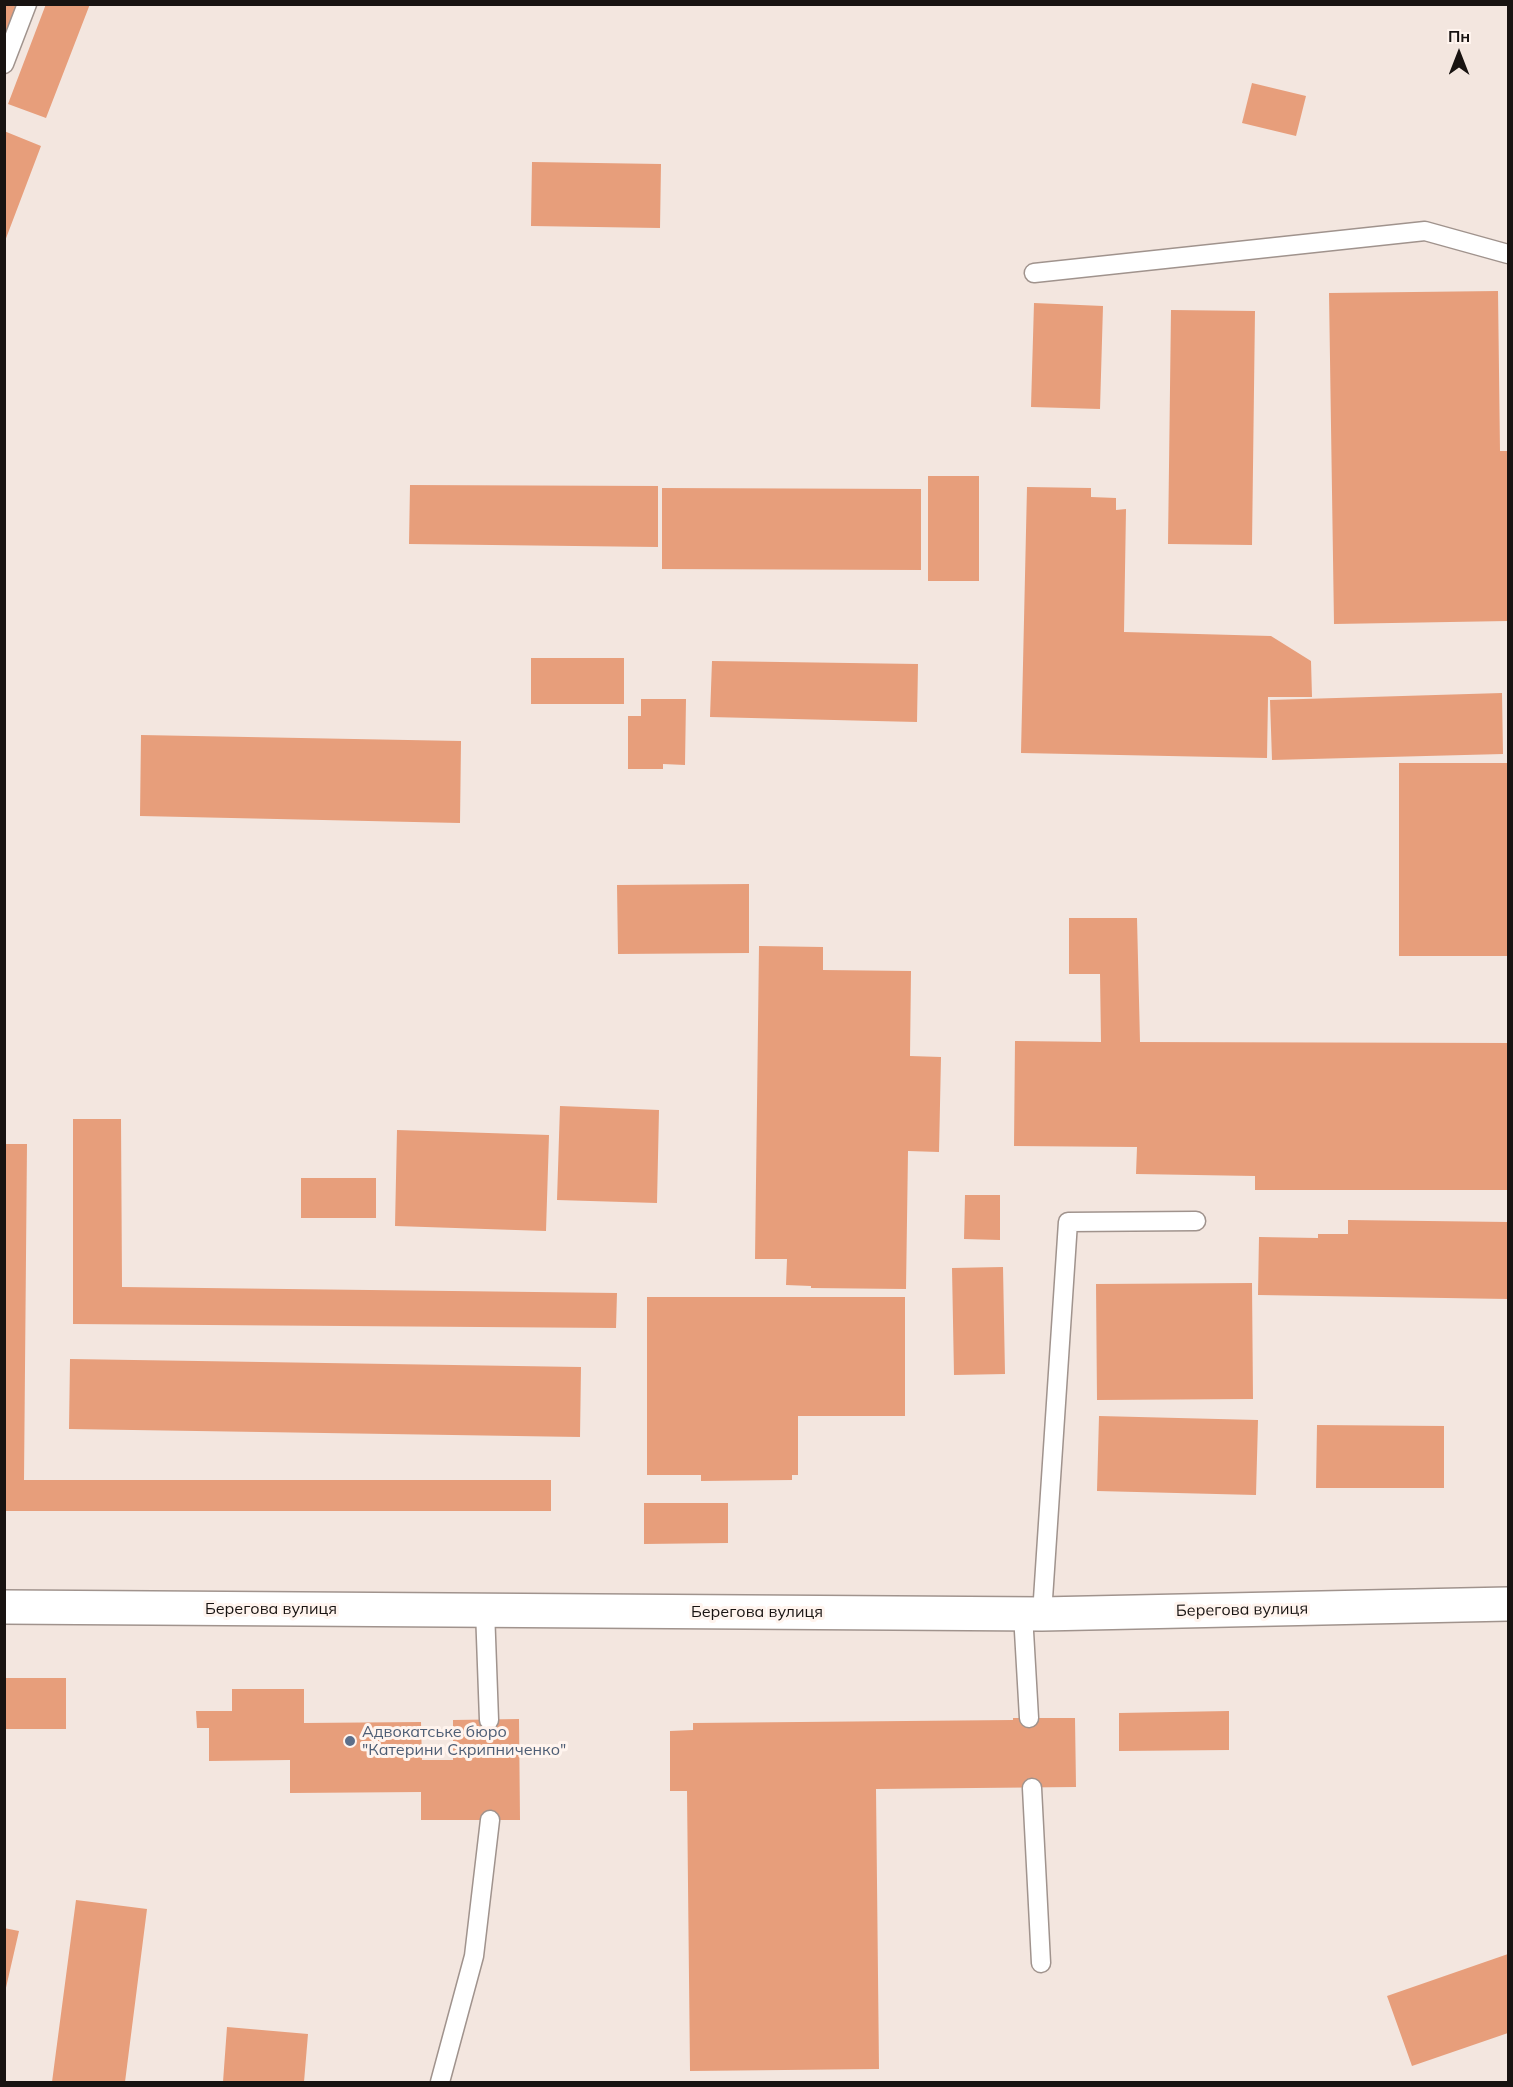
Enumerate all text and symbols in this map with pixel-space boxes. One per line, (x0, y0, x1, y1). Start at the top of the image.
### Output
north arrow (1429, 24, 1489, 84)
text: Пн (1448, 26, 1470, 46)
street label: Берегова вулиця (205, 1599, 337, 1619)
street label: Берегова вулиця (1176, 1599, 1308, 1621)
street label: Берегова вулиця (691, 1602, 823, 1622)
place label: Адвокатське бюро "Катерини Скрипниченко" (362, 1722, 566, 1760)
marker: Адвокатське бюро "Катерини Скрипниченко" (343, 1734, 357, 1748)

